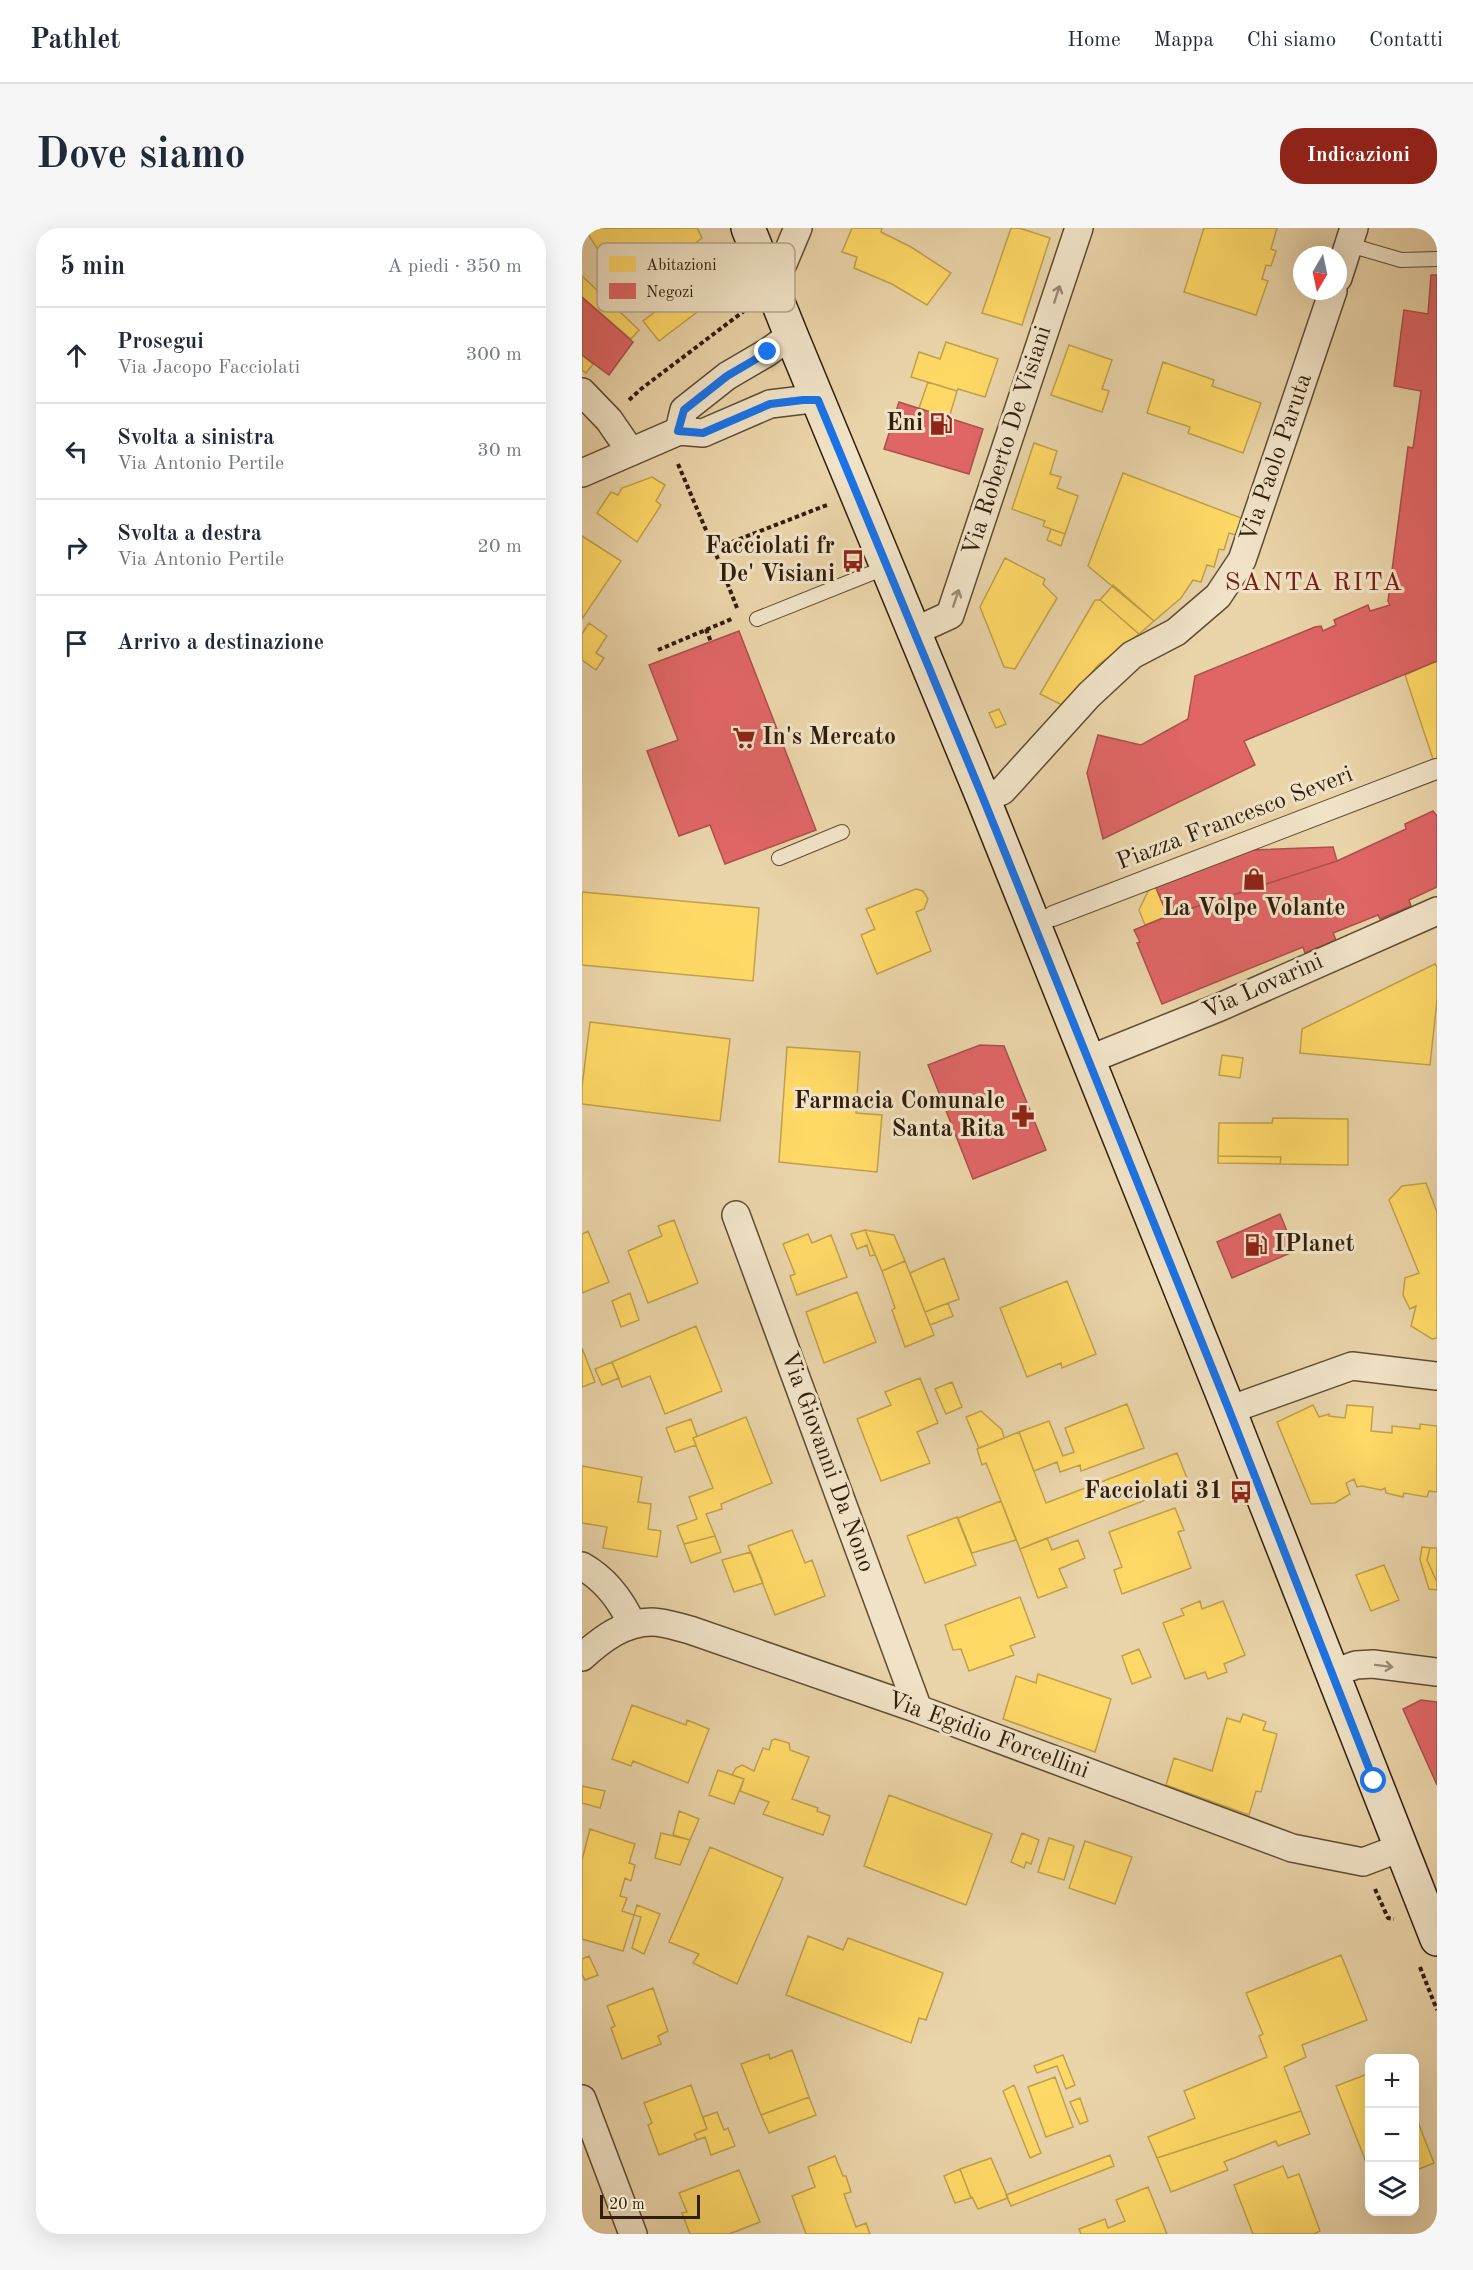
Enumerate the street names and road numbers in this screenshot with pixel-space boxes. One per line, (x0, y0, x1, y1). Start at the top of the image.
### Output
street label: Via Roberto De Visiani (959, 323, 1057, 559)
street label: Via Paolo Paruta (1237, 370, 1317, 545)
street label: Piazza Francesco Severi (1113, 763, 1357, 875)
street label: Via Lovarini (1199, 950, 1327, 1024)
street label: Via Giovanni Da Nono (776, 1349, 878, 1575)
street label: Via Egidio Forcellini (884, 1688, 1092, 1784)

